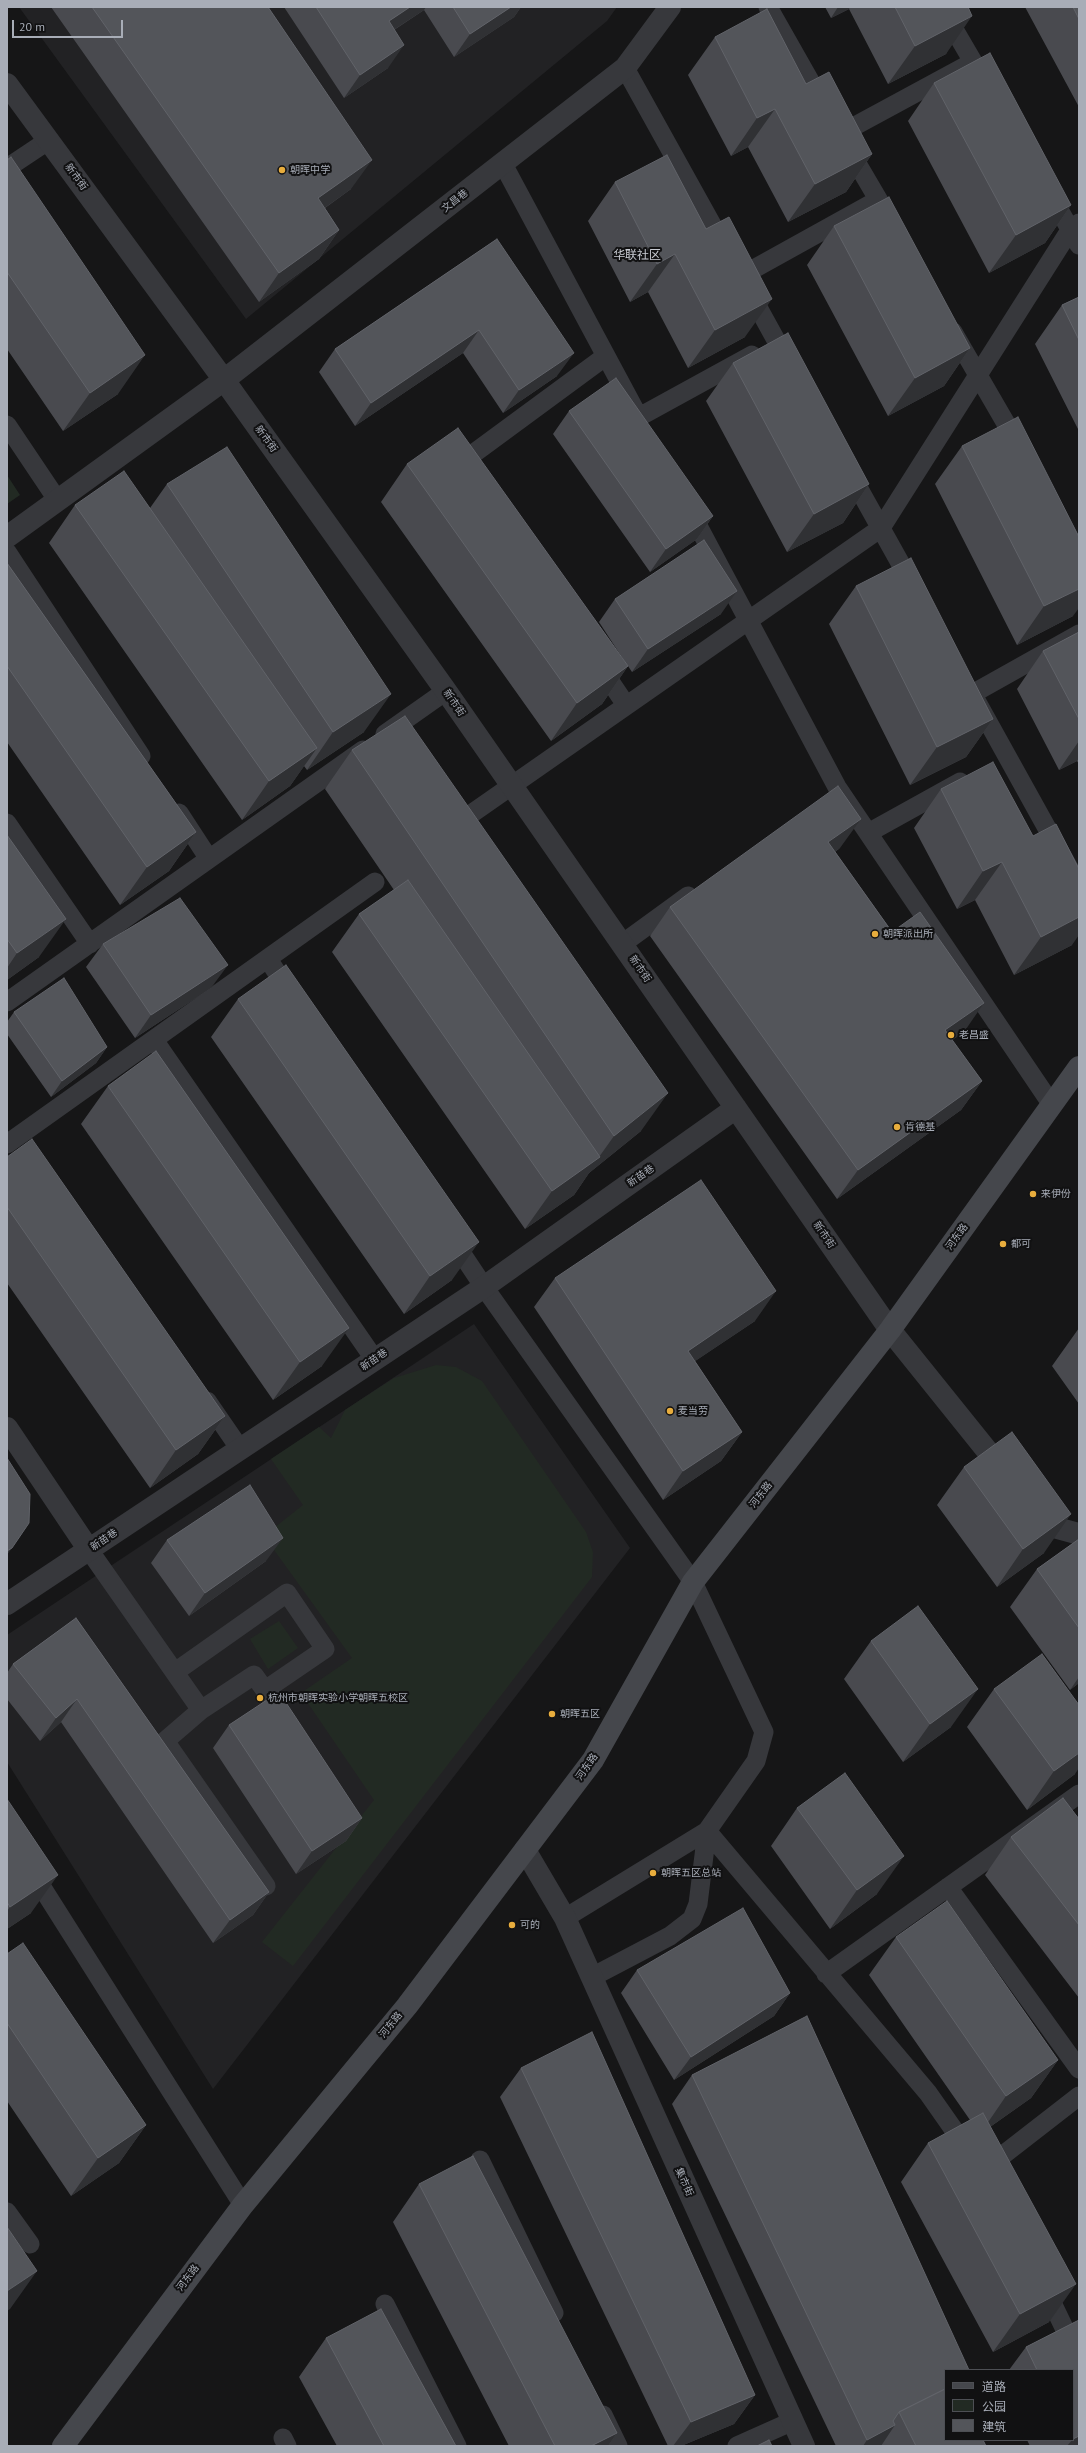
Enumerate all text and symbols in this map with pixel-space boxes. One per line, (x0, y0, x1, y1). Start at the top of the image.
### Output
scale bar (14, 12, 125, 38)
text: 20 m (19, 19, 45, 34)
street label: 新市街 (62, 161, 90, 193)
place label: 朝晖中学 (290, 164, 330, 176)
marker: 朝晖中学 (277, 165, 287, 175)
street label: 文昌巷 (439, 187, 471, 215)
district label: 华联社区 (613, 249, 661, 263)
street label: 新市街 (252, 423, 280, 455)
street label: 新市街 (440, 687, 468, 719)
place label: 朝晖派出所 (883, 928, 933, 940)
marker: 朝晖派出所 (870, 929, 880, 939)
street label: 新市街 (626, 953, 654, 985)
place label: 老昌盛 (959, 1029, 989, 1041)
marker: 老昌盛 (946, 1030, 956, 1040)
place label: 肯德基 (905, 1121, 935, 1133)
marker: 肯德基 (892, 1122, 902, 1132)
street label: 新苗巷 (625, 1162, 657, 1190)
place label: 来伊份 (1041, 1188, 1071, 1200)
marker: 来伊份 (1028, 1189, 1038, 1199)
street label: 新市街 (810, 1219, 838, 1251)
street label: 河东路 (943, 1221, 971, 1253)
place label: 都可 (1011, 1238, 1031, 1250)
marker: 都可 (998, 1239, 1008, 1249)
street label: 新苗巷 (358, 1347, 390, 1373)
place label: 麦当劳 (678, 1405, 708, 1417)
marker: 麦当劳 (665, 1406, 675, 1416)
street label: 河东路 (747, 1479, 775, 1511)
street label: 新苗巷 (88, 1527, 120, 1553)
place label: 杭州市朝晖实验小学朝晖五校区 (268, 1692, 408, 1704)
marker: 杭州市朝晖实验小学朝晖五校区 (255, 1693, 265, 1703)
place label: 朝晖五区 (560, 1708, 600, 1720)
marker: 朝晖五区 (547, 1709, 557, 1719)
street label: 河东路 (573, 1751, 601, 1783)
place label: 朝晖五区总站 (661, 1867, 721, 1879)
marker: 朝晖五区总站 (648, 1868, 658, 1878)
place label: 可的 (520, 1919, 540, 1931)
marker: 可的 (507, 1920, 517, 1930)
street label: 河东路 (377, 2010, 405, 2040)
street label: 集市街 (672, 2166, 696, 2198)
street label: 河东路 (174, 2262, 202, 2294)
legend (944, 2369, 1074, 2441)
text: 道路 (982, 2379, 1006, 2394)
text: 公园 (982, 2399, 1006, 2414)
text: 建筑 (982, 2419, 1006, 2434)

